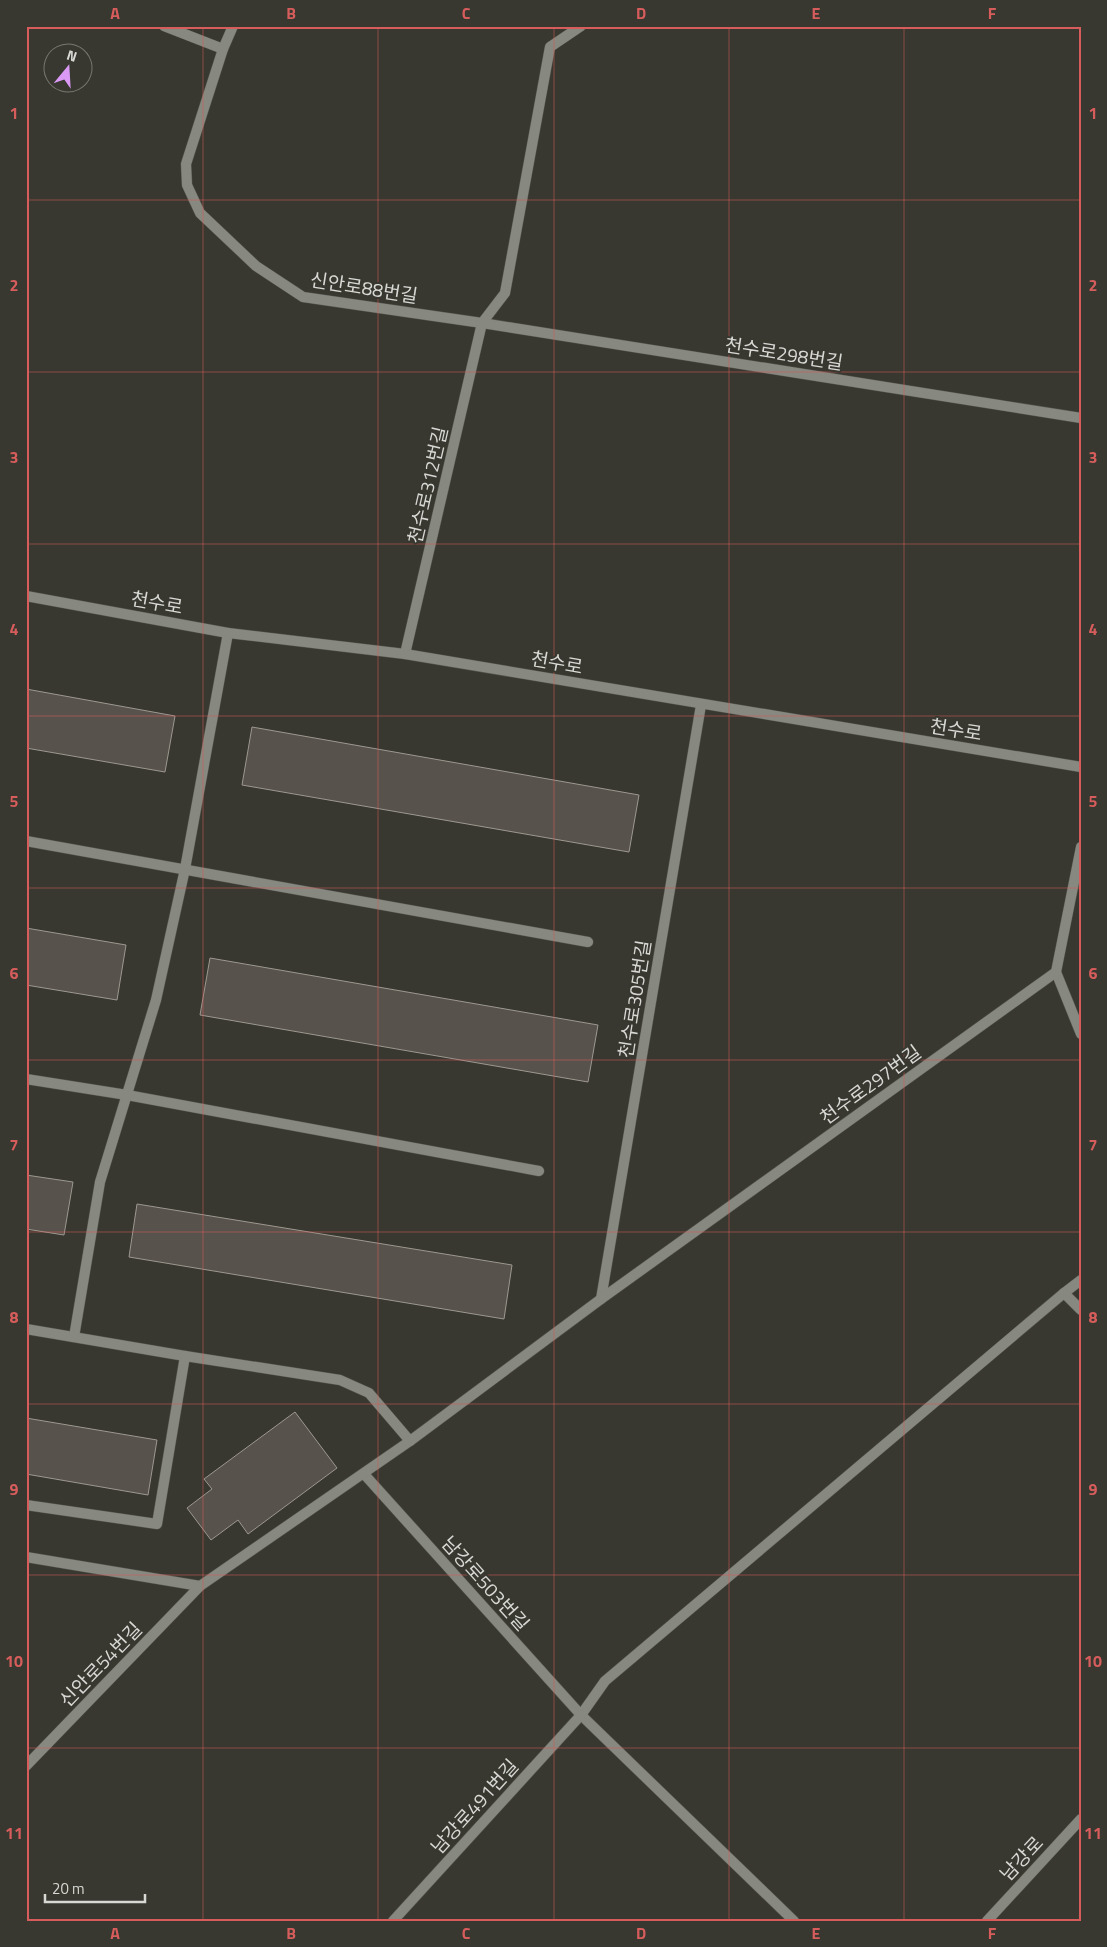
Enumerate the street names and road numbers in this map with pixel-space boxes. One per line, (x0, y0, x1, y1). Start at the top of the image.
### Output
street label: 신안로88번길 (308, 264, 420, 310)
street label: 천수로298번길 (723, 329, 845, 377)
street label: 천수로312번길 (399, 424, 455, 546)
street label: 천수로 (129, 583, 185, 621)
street label: 천수로 (529, 643, 585, 681)
street label: 천수로 (928, 711, 984, 747)
street label: 천수로305번길 (610, 938, 658, 1060)
street label: 천수로297번길 (813, 1037, 927, 1131)
street label: 남강로503번길 (435, 1529, 537, 1637)
street label: 신안로54번길 (52, 1615, 148, 1713)
street label: 남강로491번길 (423, 1752, 525, 1860)
street label: 남강로 (993, 1829, 1049, 1887)

